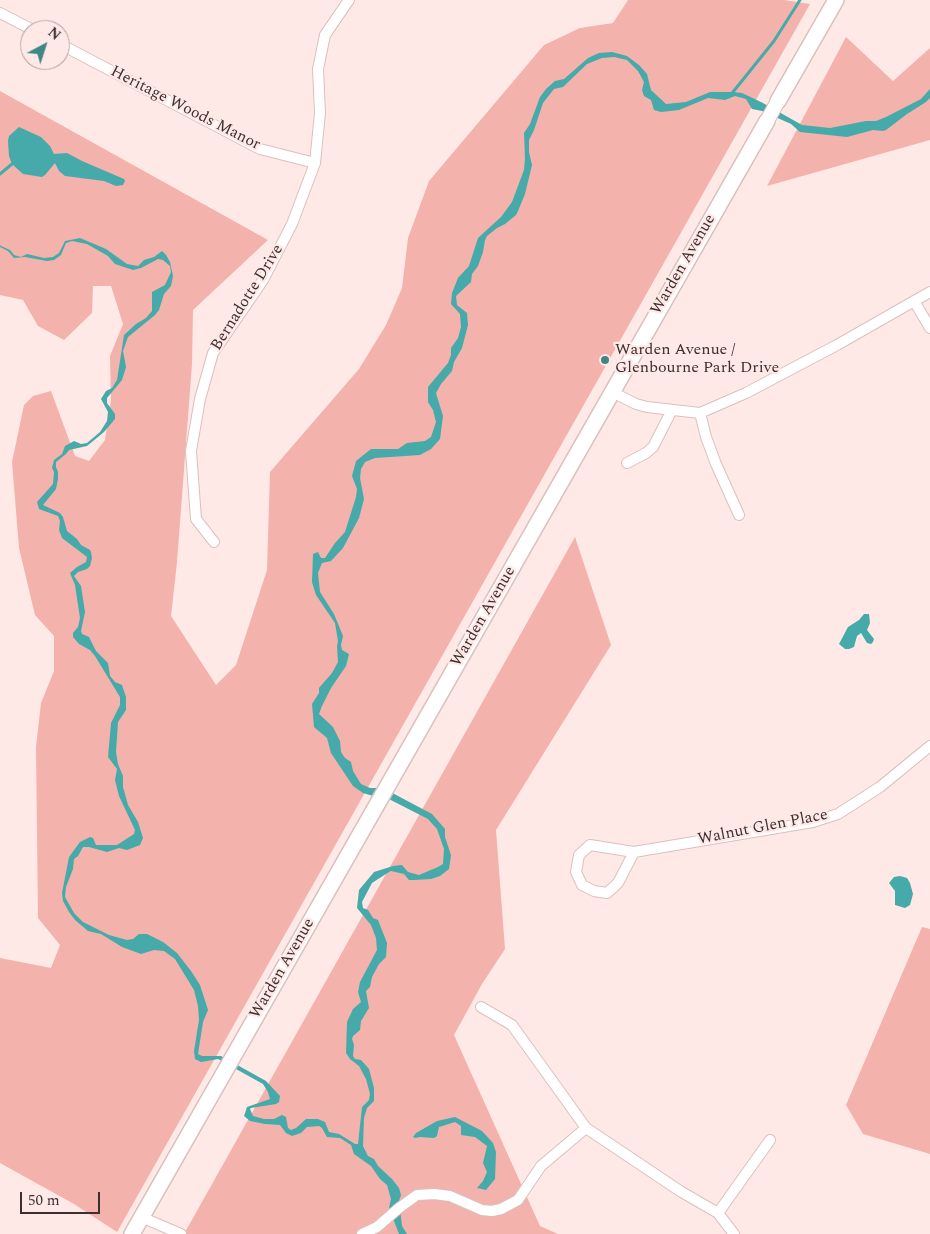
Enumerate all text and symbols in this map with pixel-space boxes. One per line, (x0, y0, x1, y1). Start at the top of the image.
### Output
north arrow (20, 20, 70, 70)
text: N (43, 22, 65, 46)
street label: Heritage Woods Manor (107, 63, 263, 155)
street label: Warden Avenue (648, 212, 720, 318)
street label: Bernadotte Drive (208, 241, 288, 355)
place label: Warden Avenue / Glenbourne Park Drive (615, 341, 779, 379)
marker: Warden Avenue / Glenbourne Park Drive (599, 354, 611, 366)
street label: Warden Avenue (448, 564, 520, 670)
street label: Walnut Glen Place (696, 806, 830, 850)
street label: Warden Avenue (247, 916, 319, 1022)
scale bar (22, 1182, 102, 1214)
text: 50 m (28, 1189, 60, 1212)

